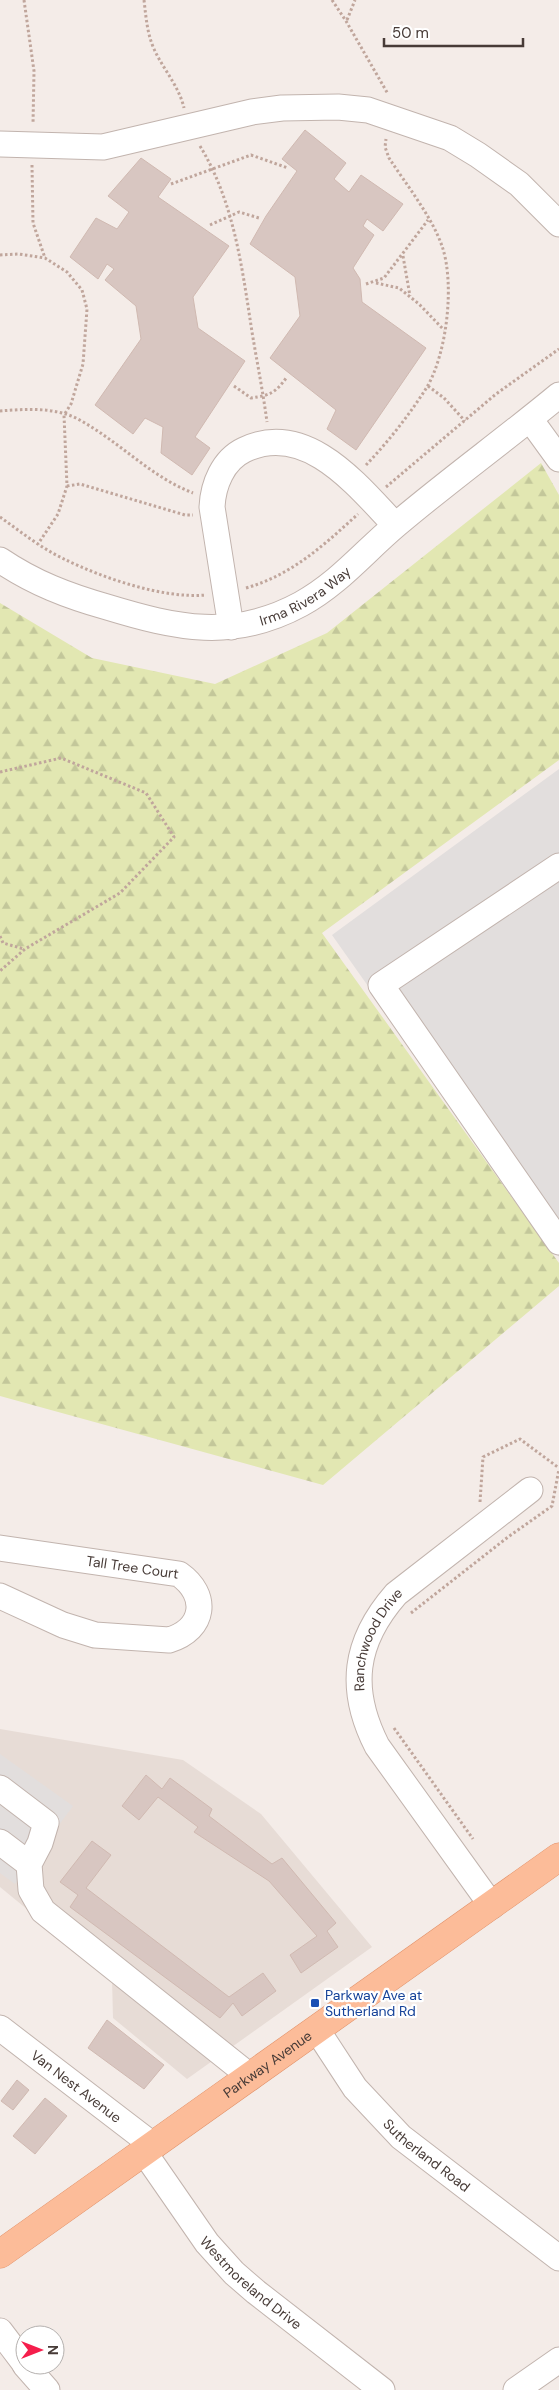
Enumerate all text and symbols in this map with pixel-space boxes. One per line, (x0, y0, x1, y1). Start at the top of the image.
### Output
scale bar (384, 15, 523, 47)
text: 50 m (392, 23, 429, 43)
street label: Irma Rivera Way (257, 562, 355, 630)
street label: Tall Tree Court (85, 1552, 180, 1583)
street label: Ranchwood Drive (350, 1583, 406, 1692)
place label: Parkway Ave at Sutherland Rd (325, 1986, 422, 2020)
marker: Parkway Ave at Sutherland Rd (309, 1997, 321, 2009)
street label: Parkway Avenue (220, 2026, 315, 2102)
street label: Van Nest Avenue (27, 2046, 125, 2127)
street label: Sutherland Road (379, 2115, 474, 2196)
street label: Westmoreland Drive (196, 2232, 305, 2333)
north arrow (15, 2325, 65, 2375)
text: N (44, 2345, 62, 2355)

